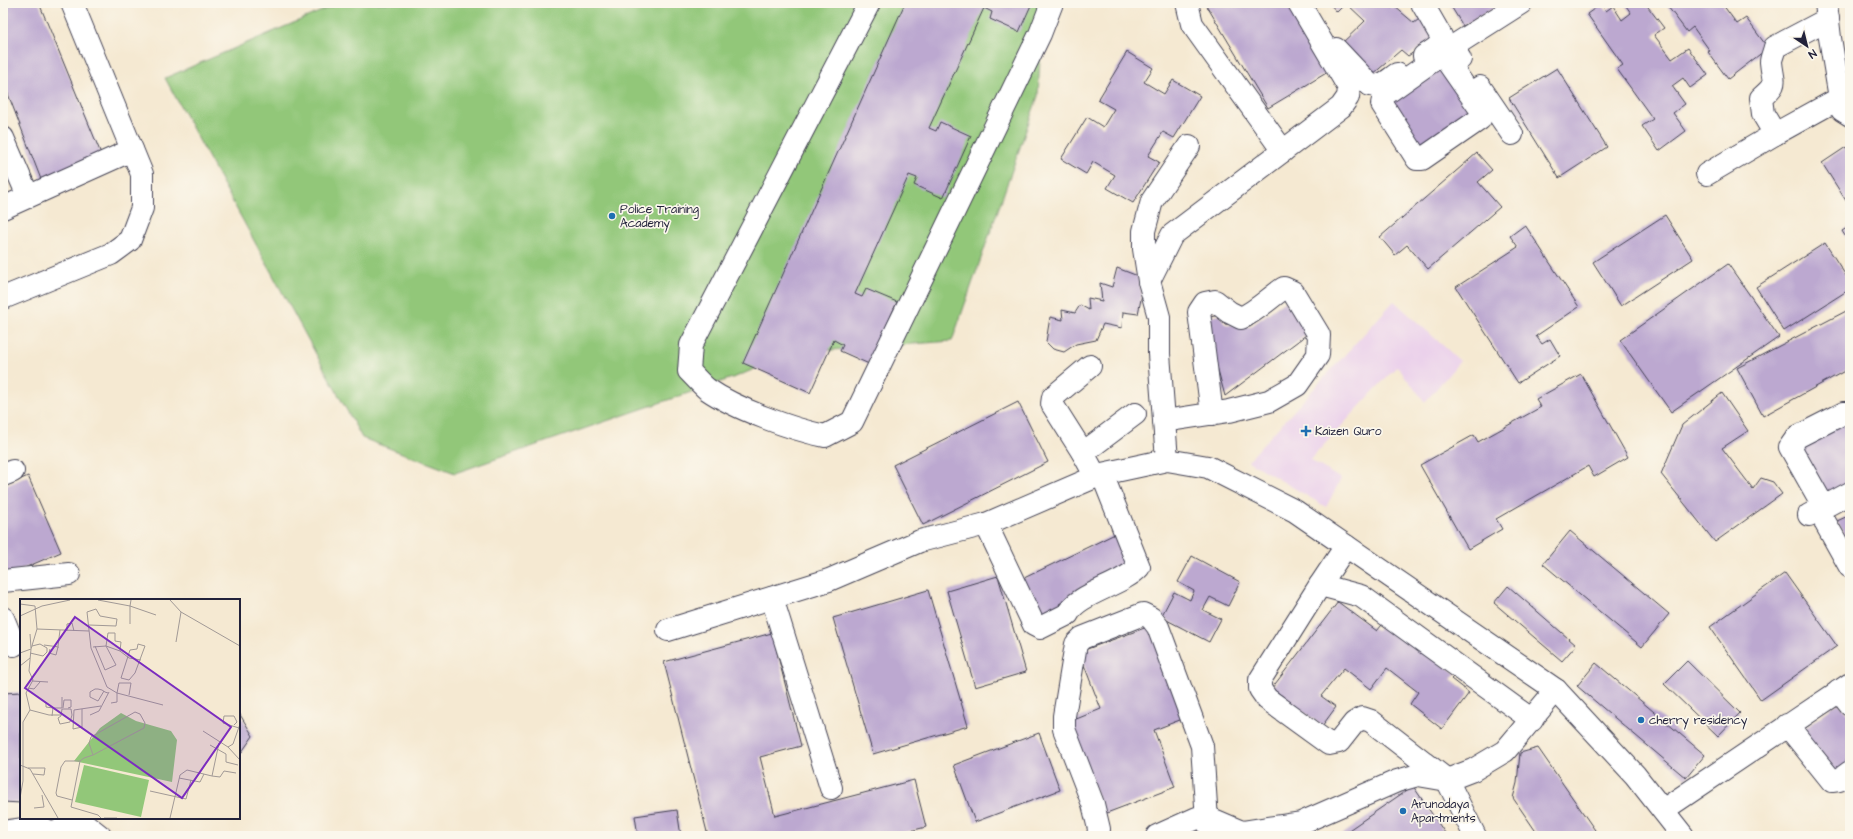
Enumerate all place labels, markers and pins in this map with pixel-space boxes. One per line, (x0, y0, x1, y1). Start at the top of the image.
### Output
place label: Police Training Academy (620, 201, 699, 233)
marker: Police Training Academy (607, 211, 617, 221)
place label: Kaizen Quro (1315, 423, 1382, 440)
marker: Kaizen Quro (1300, 425, 1312, 437)
place label: cherry residency (1649, 712, 1748, 730)
marker: cherry residency (1636, 715, 1646, 725)
place label: Arunodaya Apartments (1411, 796, 1476, 827)
marker: Arunodaya Apartments (1398, 806, 1408, 816)

